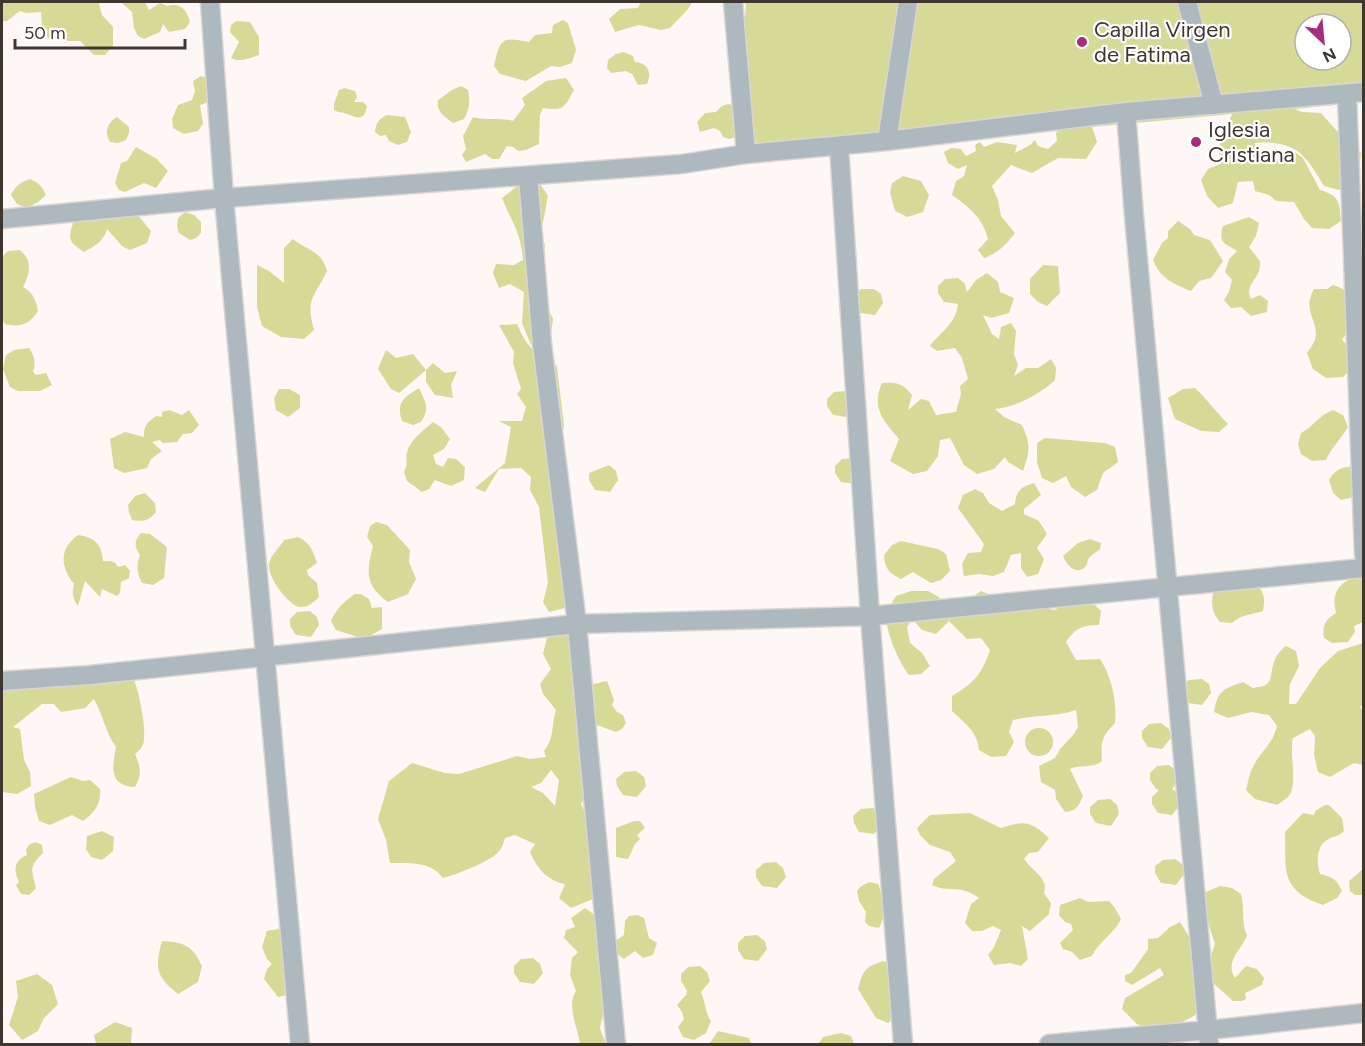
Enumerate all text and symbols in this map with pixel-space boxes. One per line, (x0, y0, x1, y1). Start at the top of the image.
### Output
scale bar (15, 12, 184, 50)
north arrow (1293, 12, 1353, 72)
place label: Capilla Virgen de Fatima (1094, 16, 1231, 68)
text: 50 m (24, 22, 66, 44)
marker: Capilla Virgen de Fatima (1075, 35, 1089, 49)
text: N (1320, 44, 1339, 66)
place label: Iglesia Cristiana (1208, 116, 1295, 168)
marker: Iglesia Cristiana (1189, 135, 1203, 149)

